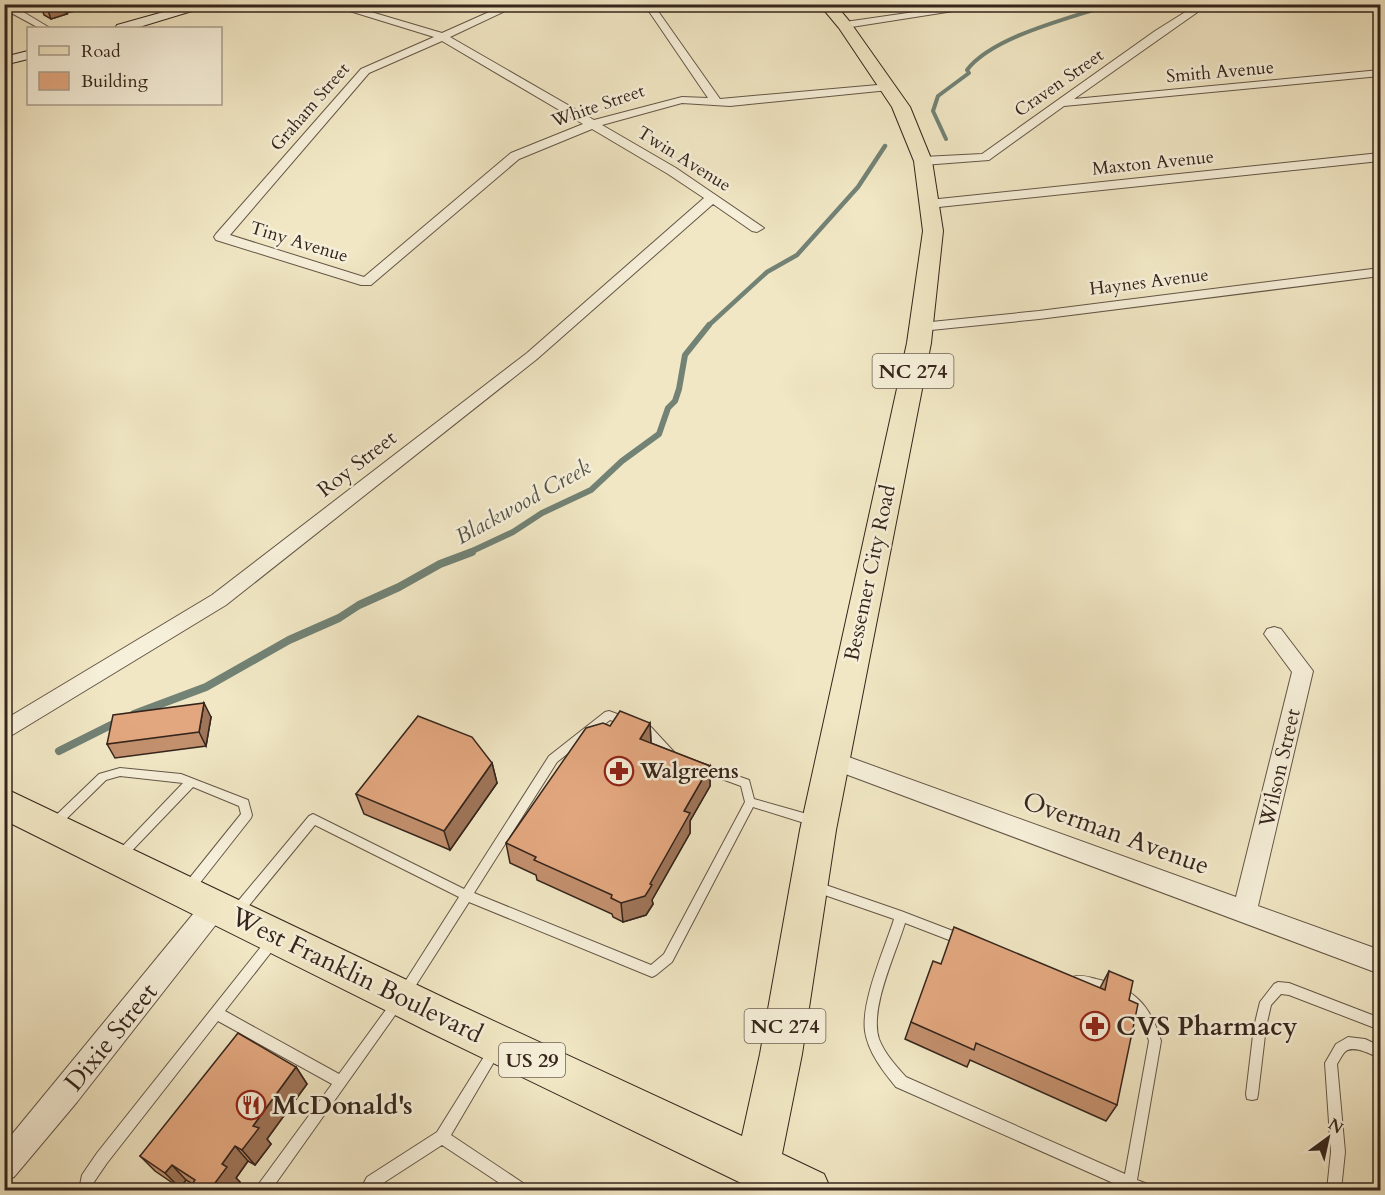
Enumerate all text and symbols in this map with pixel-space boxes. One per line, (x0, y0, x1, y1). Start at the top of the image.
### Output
legend (27, 27, 222, 105)
text: Road (81, 39, 121, 64)
street label: Craven Street (1009, 43, 1109, 123)
street label: Smith Avenue (1165, 55, 1275, 89)
street label: Graham Street (265, 57, 356, 157)
text: Building (81, 69, 149, 94)
street label: White Street (547, 78, 648, 134)
street label: Twin Avenue (632, 120, 736, 198)
street label: Maxton Avenue (1091, 144, 1215, 182)
street label: Tiny Avenue (247, 215, 351, 269)
street label: Haynes Avenue (1088, 262, 1210, 302)
road number: NC 274 (872, 354, 954, 388)
street label: Roy Street (311, 424, 403, 504)
water label: Blackwood Creek (450, 452, 596, 552)
street label: Bessemer City Road (837, 482, 903, 664)
street label: Wilson Street (1252, 705, 1308, 831)
pharmacy icon: Walgreens (603, 755, 635, 787)
place label: Walgreens (639, 757, 739, 786)
street label: Overman Avenue (1018, 783, 1214, 883)
street label: West Franklin Boulevard (224, 898, 489, 1051)
street label: Dixie Street (56, 975, 166, 1099)
road number: NC 274 (744, 1009, 826, 1043)
place label: CVS Pharmacy (1116, 1009, 1298, 1044)
pharmacy icon: CVS Pharmacy (1079, 1010, 1111, 1042)
road number: US 29 (499, 1043, 565, 1077)
place label: McDonald's (272, 1088, 413, 1123)
restaurant icon: McDonald's (235, 1089, 267, 1121)
north arrow (1298, 1108, 1358, 1168)
text: N (1324, 1113, 1348, 1139)

